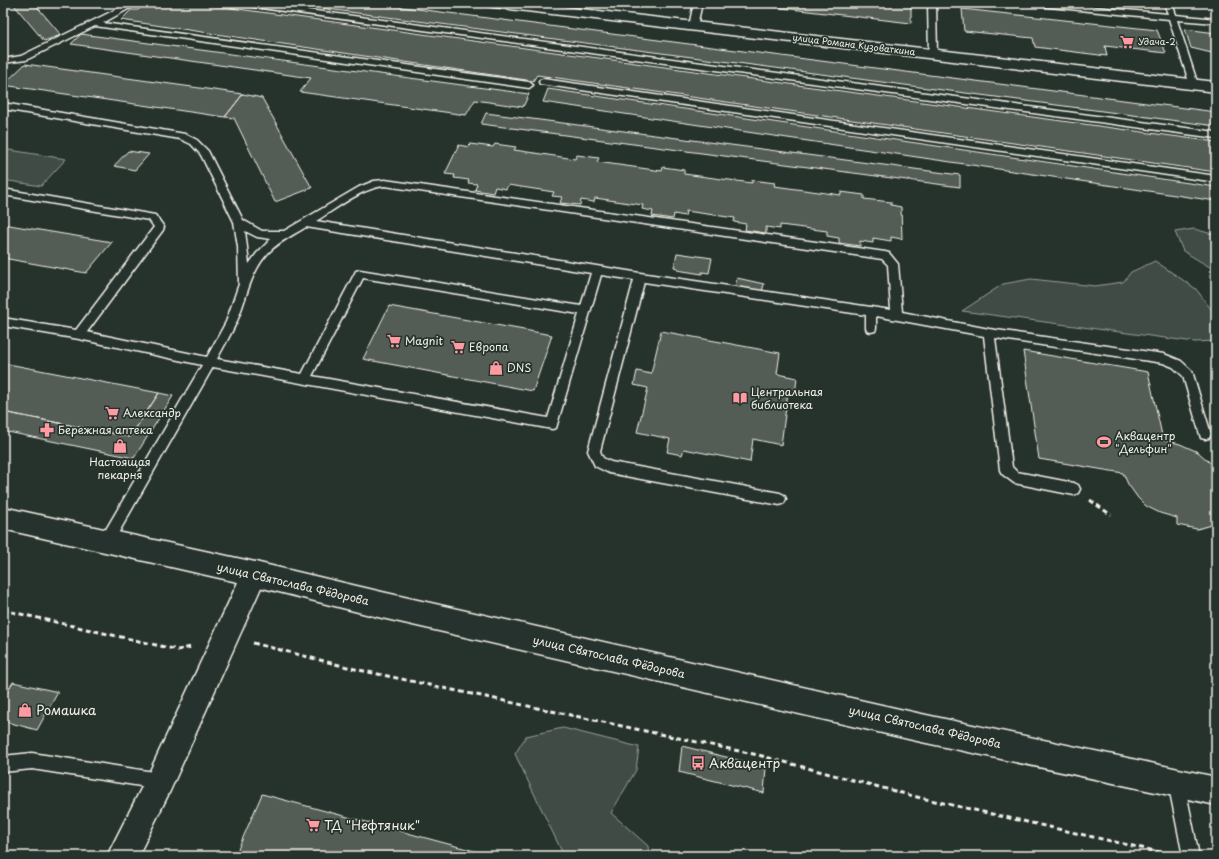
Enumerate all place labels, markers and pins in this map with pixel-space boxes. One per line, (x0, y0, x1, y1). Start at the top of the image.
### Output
supermarket icon: Удача-2 (1119, 34, 1135, 50)
place label: Удача-2 (1138, 34, 1176, 48)
place label: Magnit (405, 332, 444, 349)
supermarket icon: Magnit (386, 333, 402, 349)
place label: Европа (469, 338, 509, 355)
supermarket icon: Европа (450, 339, 466, 355)
place label: DNS (507, 359, 531, 376)
shop icon: DNS (488, 360, 504, 376)
place label: Центральная библиотека (751, 383, 823, 413)
library icon: Центральная библиотека (732, 390, 748, 406)
place label: Александр (123, 404, 181, 421)
supermarket icon: Александр (104, 405, 120, 421)
place label: Бережная аптека (58, 421, 153, 438)
pharmacy icon: Бережная аптека (39, 422, 55, 438)
place label: Аквацентр "Дельфин" (1115, 427, 1176, 457)
sports icon: Аквацентр "Дельфин" (1096, 434, 1112, 450)
shop icon: Настоящая пекарня (112, 438, 128, 454)
place label: Настоящая пекарня (89, 453, 151, 483)
place label: Ромашка (36, 700, 97, 719)
shop icon: Ромашка (17, 702, 33, 718)
place label: Аквацентр (709, 753, 781, 772)
bus stop icon: Аквацентр (690, 755, 706, 771)
place label: ТД "Нефтяник" (324, 815, 420, 834)
supermarket icon: ТД "Нефтяник" (305, 817, 321, 833)

